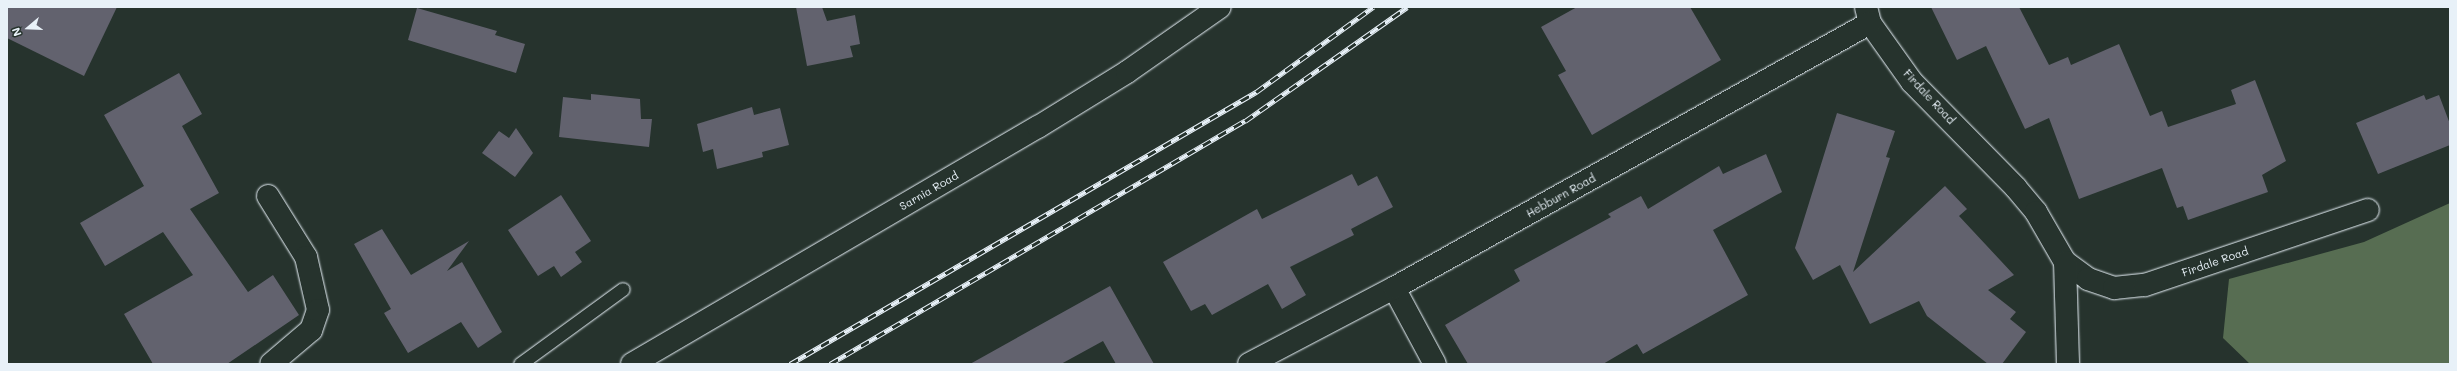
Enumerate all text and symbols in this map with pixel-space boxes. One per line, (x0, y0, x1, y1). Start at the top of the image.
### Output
north arrow (8, 8, 48, 48)
text: N (8, 26, 25, 38)
street label: Firdale Road (1901, 67, 1957, 127)
street label: Sarnia Road (897, 169, 961, 213)
street label: Hebburn Road (1524, 172, 1598, 220)
street label: Firdale Road (2180, 244, 2250, 280)

